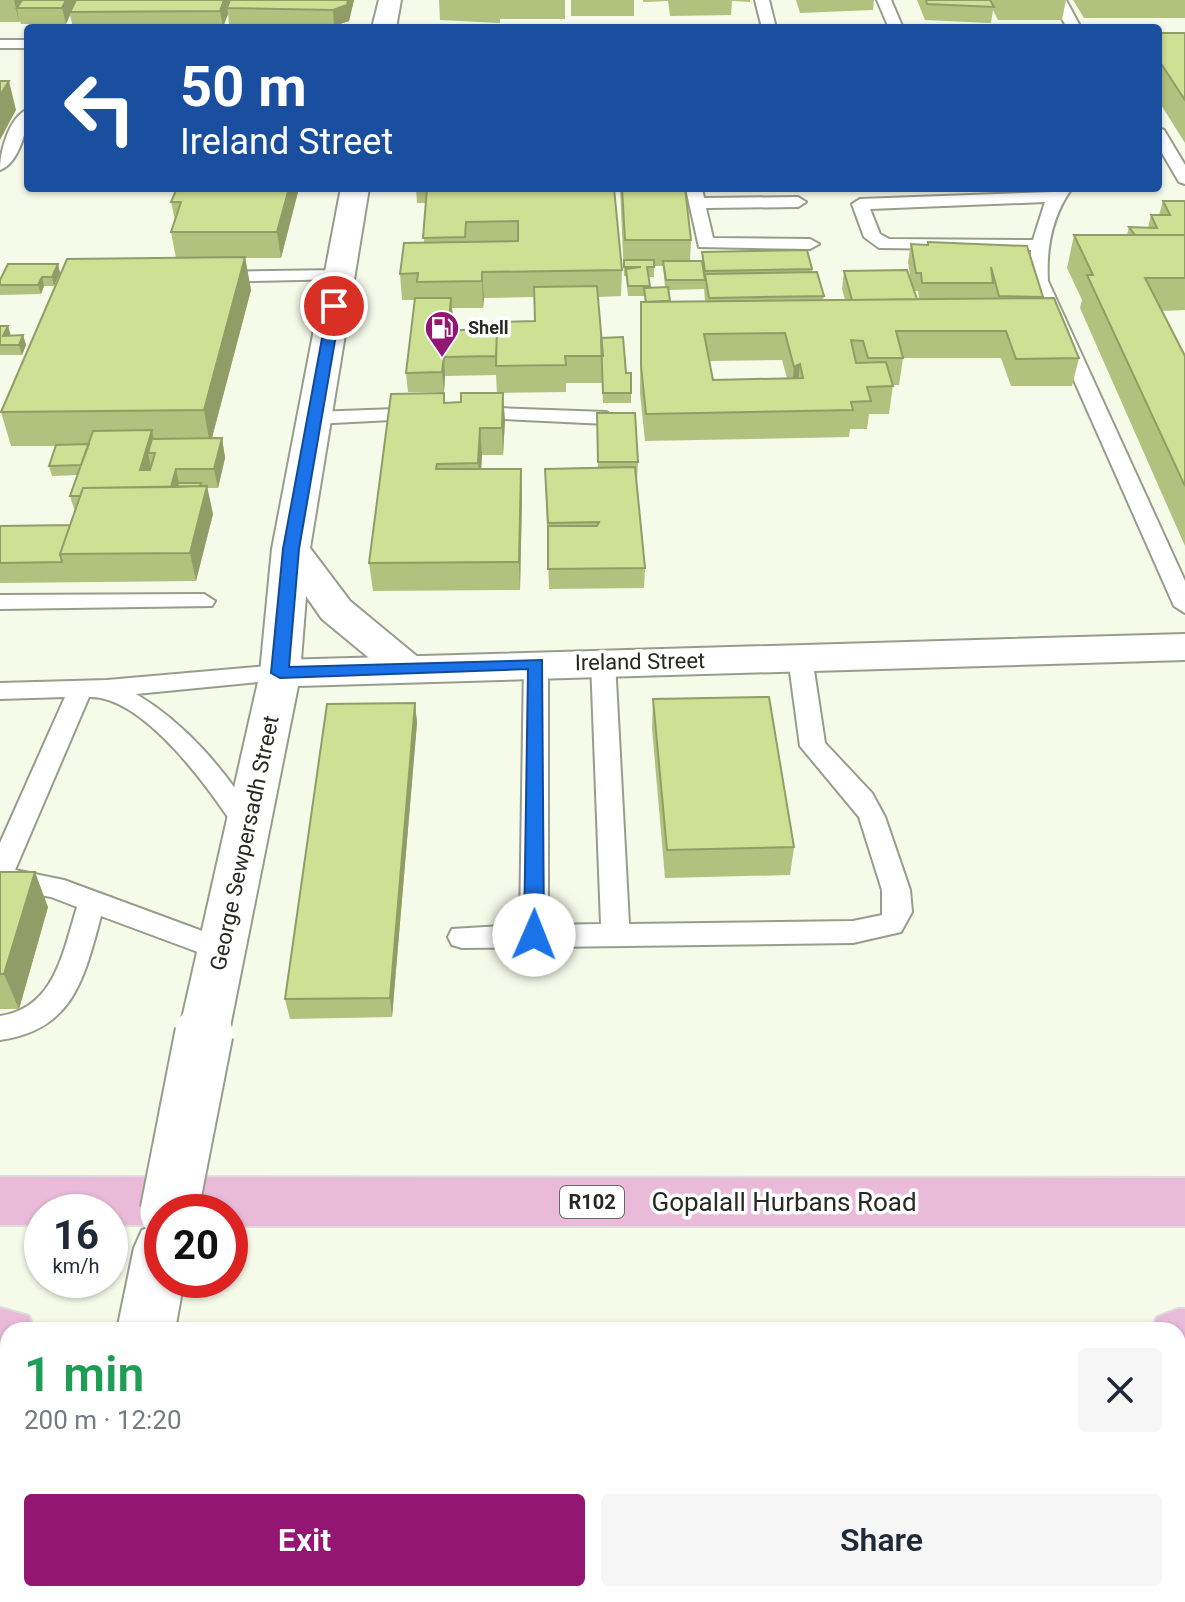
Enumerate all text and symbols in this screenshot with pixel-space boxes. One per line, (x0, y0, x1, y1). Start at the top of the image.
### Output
text: 50 m (180, 54, 307, 120)
icon: left (48, 56, 152, 160)
text: Ireland Street (180, 121, 393, 163)
pin (300, 272, 368, 340)
icon: arrive (312, 284, 356, 328)
fuel station icon: Shell (423, 309, 461, 359)
place label: Shell (468, 317, 508, 338)
street label: Ireland Street (575, 648, 705, 675)
street label: George Sewpersadh Street (205, 713, 284, 973)
position arrow (492, 893, 576, 977)
road number: R102 (560, 1186, 624, 1218)
street label: Gopalall Hurbans Road (651, 1187, 917, 1217)
speed limit sign: 20 (144, 1194, 248, 1298)
text: 16 (53, 1212, 99, 1259)
text: km/h (53, 1254, 99, 1278)
text: 1 min (24, 1346, 144, 1403)
button: close (1078, 1348, 1162, 1432)
text: 200 m · 12:20 (24, 1405, 182, 1435)
button: Exit (24, 1494, 585, 1586)
button: Share (601, 1494, 1162, 1586)

